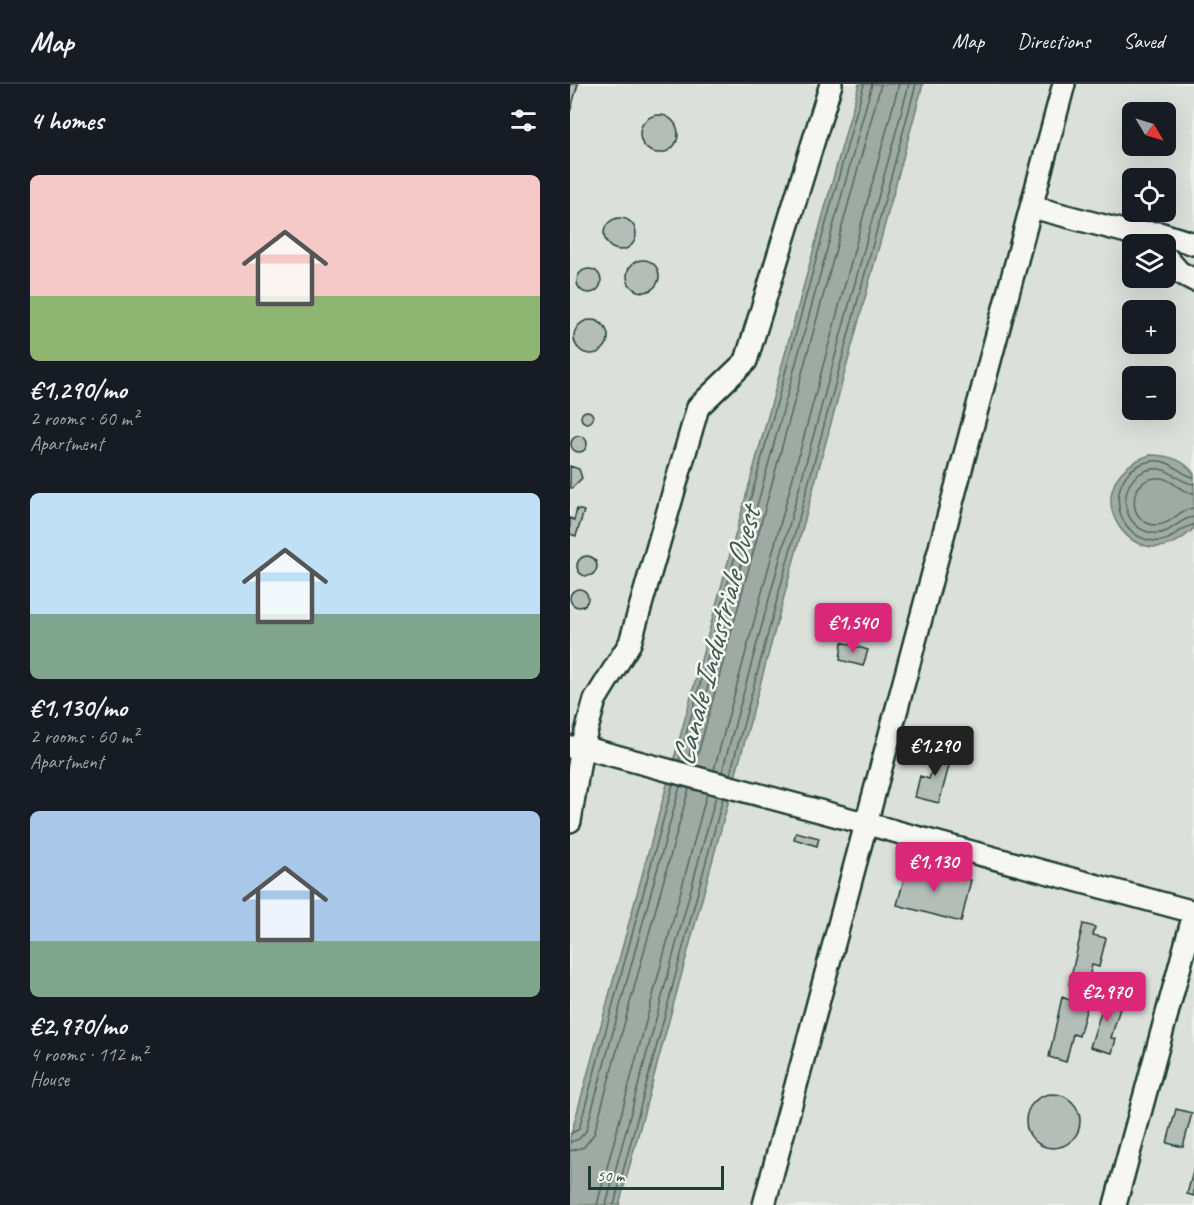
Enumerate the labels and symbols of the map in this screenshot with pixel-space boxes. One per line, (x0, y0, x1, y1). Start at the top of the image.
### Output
north arrow (1122, 102, 1176, 156)
water label: Canale Industriale Ovest (662, 497, 772, 770)
pin: €1,540 (804, 603, 902, 654)
pin: €1,290 (886, 726, 984, 777)
pin: €1,130 (885, 842, 983, 893)
pin: €2,970 (1058, 972, 1156, 1023)
scale bar (588, 1163, 724, 1190)

